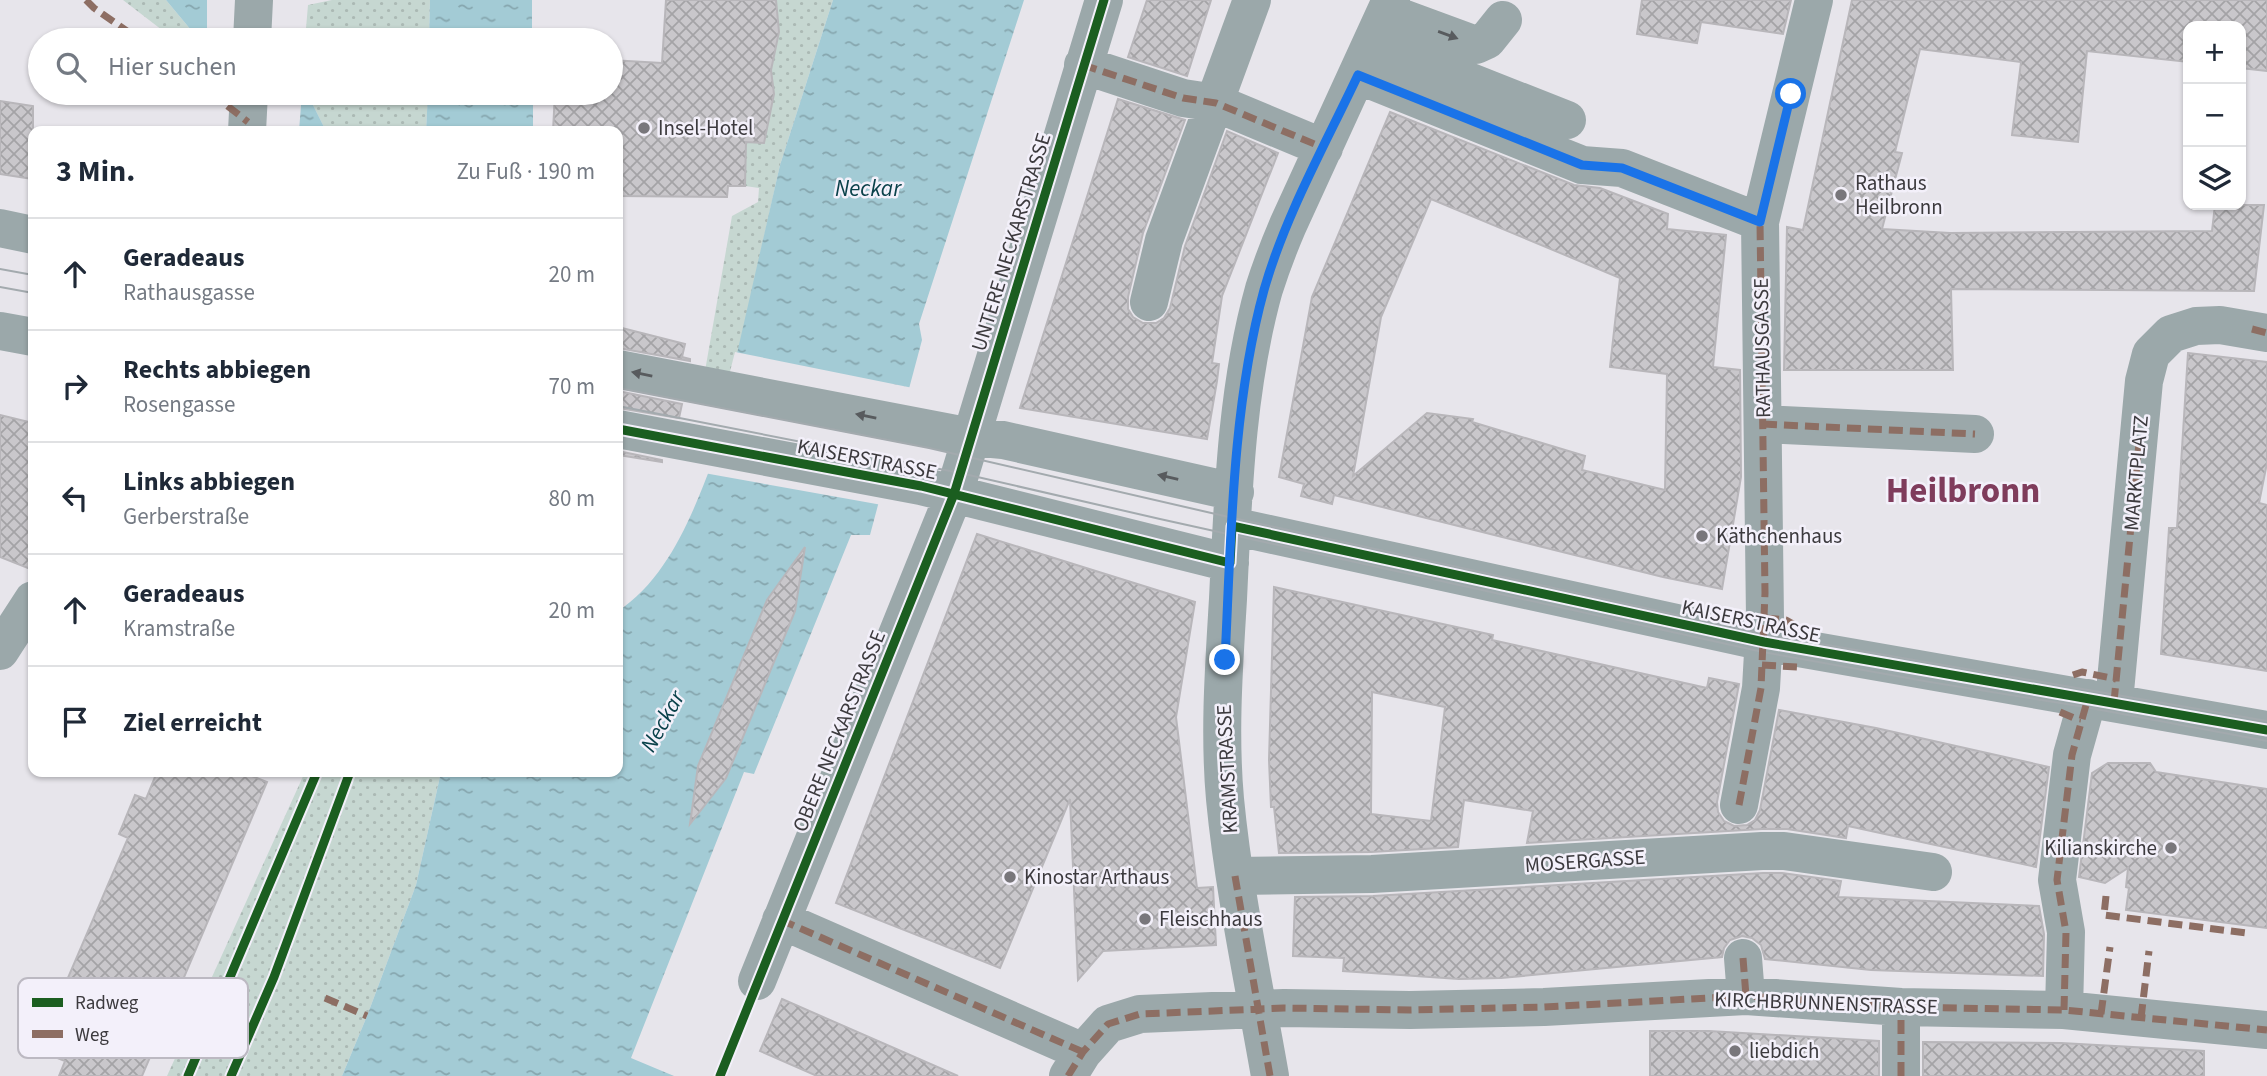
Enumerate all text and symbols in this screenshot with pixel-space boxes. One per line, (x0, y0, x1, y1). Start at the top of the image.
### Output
map controls (2183, 21, 2246, 210)
button: + (2183, 21, 2246, 84)
search box (28, 28, 623, 105)
one-way arrow (1438, 30, 1459, 41)
icon: search (52, 48, 90, 86)
text: Hier suchen (108, 48, 237, 85)
route start (1775, 78, 1806, 109)
button: − (2183, 84, 2246, 147)
place label: Insel-Hotel (658, 113, 753, 143)
marker: Insel-Hotel (636, 120, 652, 136)
street label: UNTERE NECKARSTRASSE (963, 129, 1059, 355)
button: layers (2183, 147, 2246, 210)
text: 3 Min. (56, 150, 135, 193)
text: Zu Fuß · 190 m (456, 155, 595, 188)
place label: Rathaus Heilbronn (1855, 168, 1943, 222)
water label: Neckar (835, 172, 902, 205)
marker: Rathaus Heilbronn (1833, 187, 1849, 203)
text: Geradeaus (123, 239, 244, 276)
icon: ahead (56, 255, 94, 293)
text: 20 m (548, 258, 595, 291)
text: Rathausgasse (123, 276, 255, 309)
street label: RATHAUSGASSE (1746, 278, 1778, 418)
text: Rechts abbiegen (123, 351, 311, 388)
icon: right (56, 367, 94, 405)
one-way arrow (631, 368, 653, 379)
text: 70 m (548, 370, 595, 403)
text: Rosengasse (123, 388, 235, 421)
one-way arrow (855, 410, 877, 421)
street label: MARKTPLATZ (2116, 414, 2156, 532)
street label: KAISERSTRASSE (795, 431, 939, 487)
text: Links abbiegen (123, 463, 295, 500)
district label: Heilbronn (1886, 466, 2040, 516)
one-way arrow (1157, 471, 1179, 482)
icon: left (56, 479, 94, 517)
text: 80 m (548, 482, 595, 515)
text: Gerberstraße (123, 500, 249, 533)
place label: Käthchenhaus (1716, 521, 1842, 551)
marker: Käthchenhaus (1694, 528, 1710, 544)
text: Geradeaus (123, 575, 244, 612)
icon: ahead (56, 591, 94, 629)
street label: KAISERSTRASSE (1679, 592, 1823, 650)
text: 20 m (548, 594, 595, 627)
text: Kramstraße (123, 612, 235, 645)
street label: OBERE NECKARSTRASSE (785, 626, 893, 836)
route end (1209, 644, 1240, 675)
water label: Neckar (632, 683, 693, 758)
icon: arrive (56, 703, 94, 741)
text: Ziel erreicht (123, 704, 262, 741)
street label: KRAMSTRASSE (1209, 704, 1245, 834)
place label: Kilianskirche (2044, 833, 2157, 863)
marker: Kilianskirche (2163, 840, 2179, 856)
street label: MOSERGASSE (1524, 842, 1646, 880)
place label: Kinostar Arthaus (1024, 862, 1169, 892)
marker: Kinostar Arthaus (1002, 869, 1018, 885)
place label: Fleischhaus (1159, 904, 1263, 934)
marker: Fleischhaus (1137, 911, 1153, 927)
legend (18, 978, 248, 1058)
street label: KIRCHBRUNNENSTRASSE (1714, 984, 1938, 1022)
text: Radweg (75, 990, 139, 1017)
text: Weg (75, 1022, 109, 1049)
place label: liebdich (1749, 1036, 1819, 1066)
marker: liebdich (1727, 1043, 1743, 1059)

